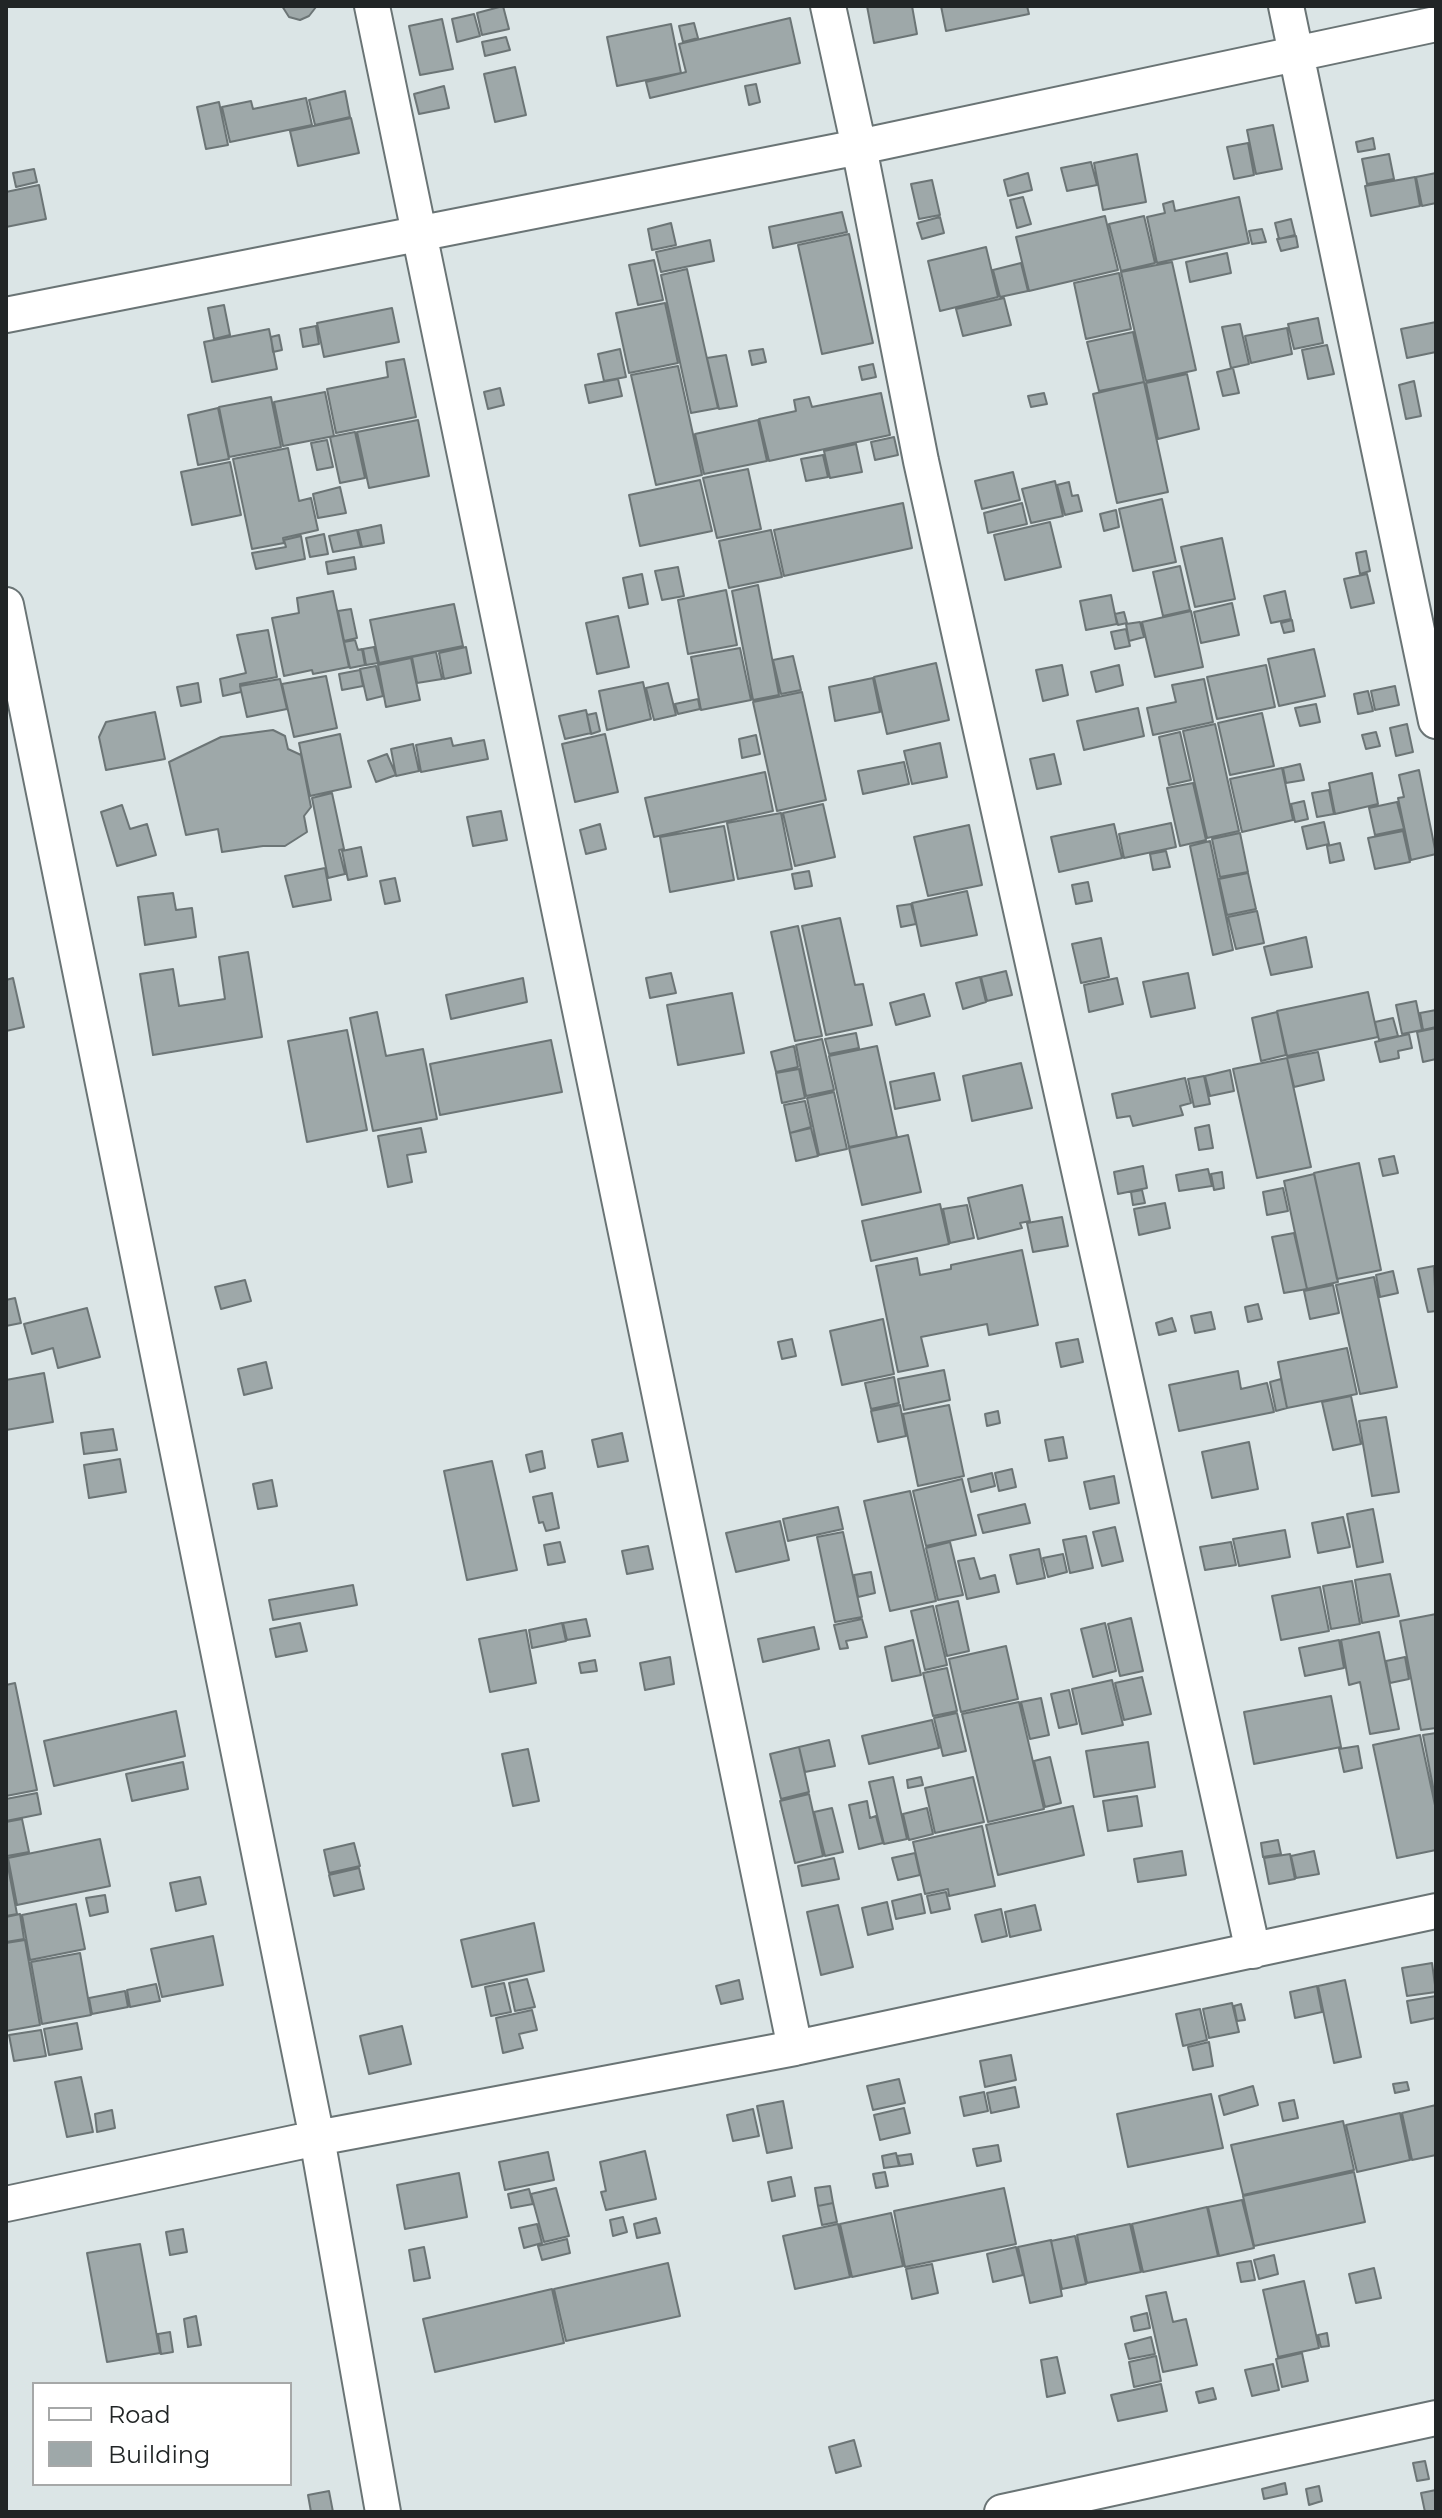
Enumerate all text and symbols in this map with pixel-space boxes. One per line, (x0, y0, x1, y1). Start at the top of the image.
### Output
legend (32, 2382, 292, 2486)
text: Road (108, 2400, 171, 2429)
text: Building (108, 2440, 211, 2469)

